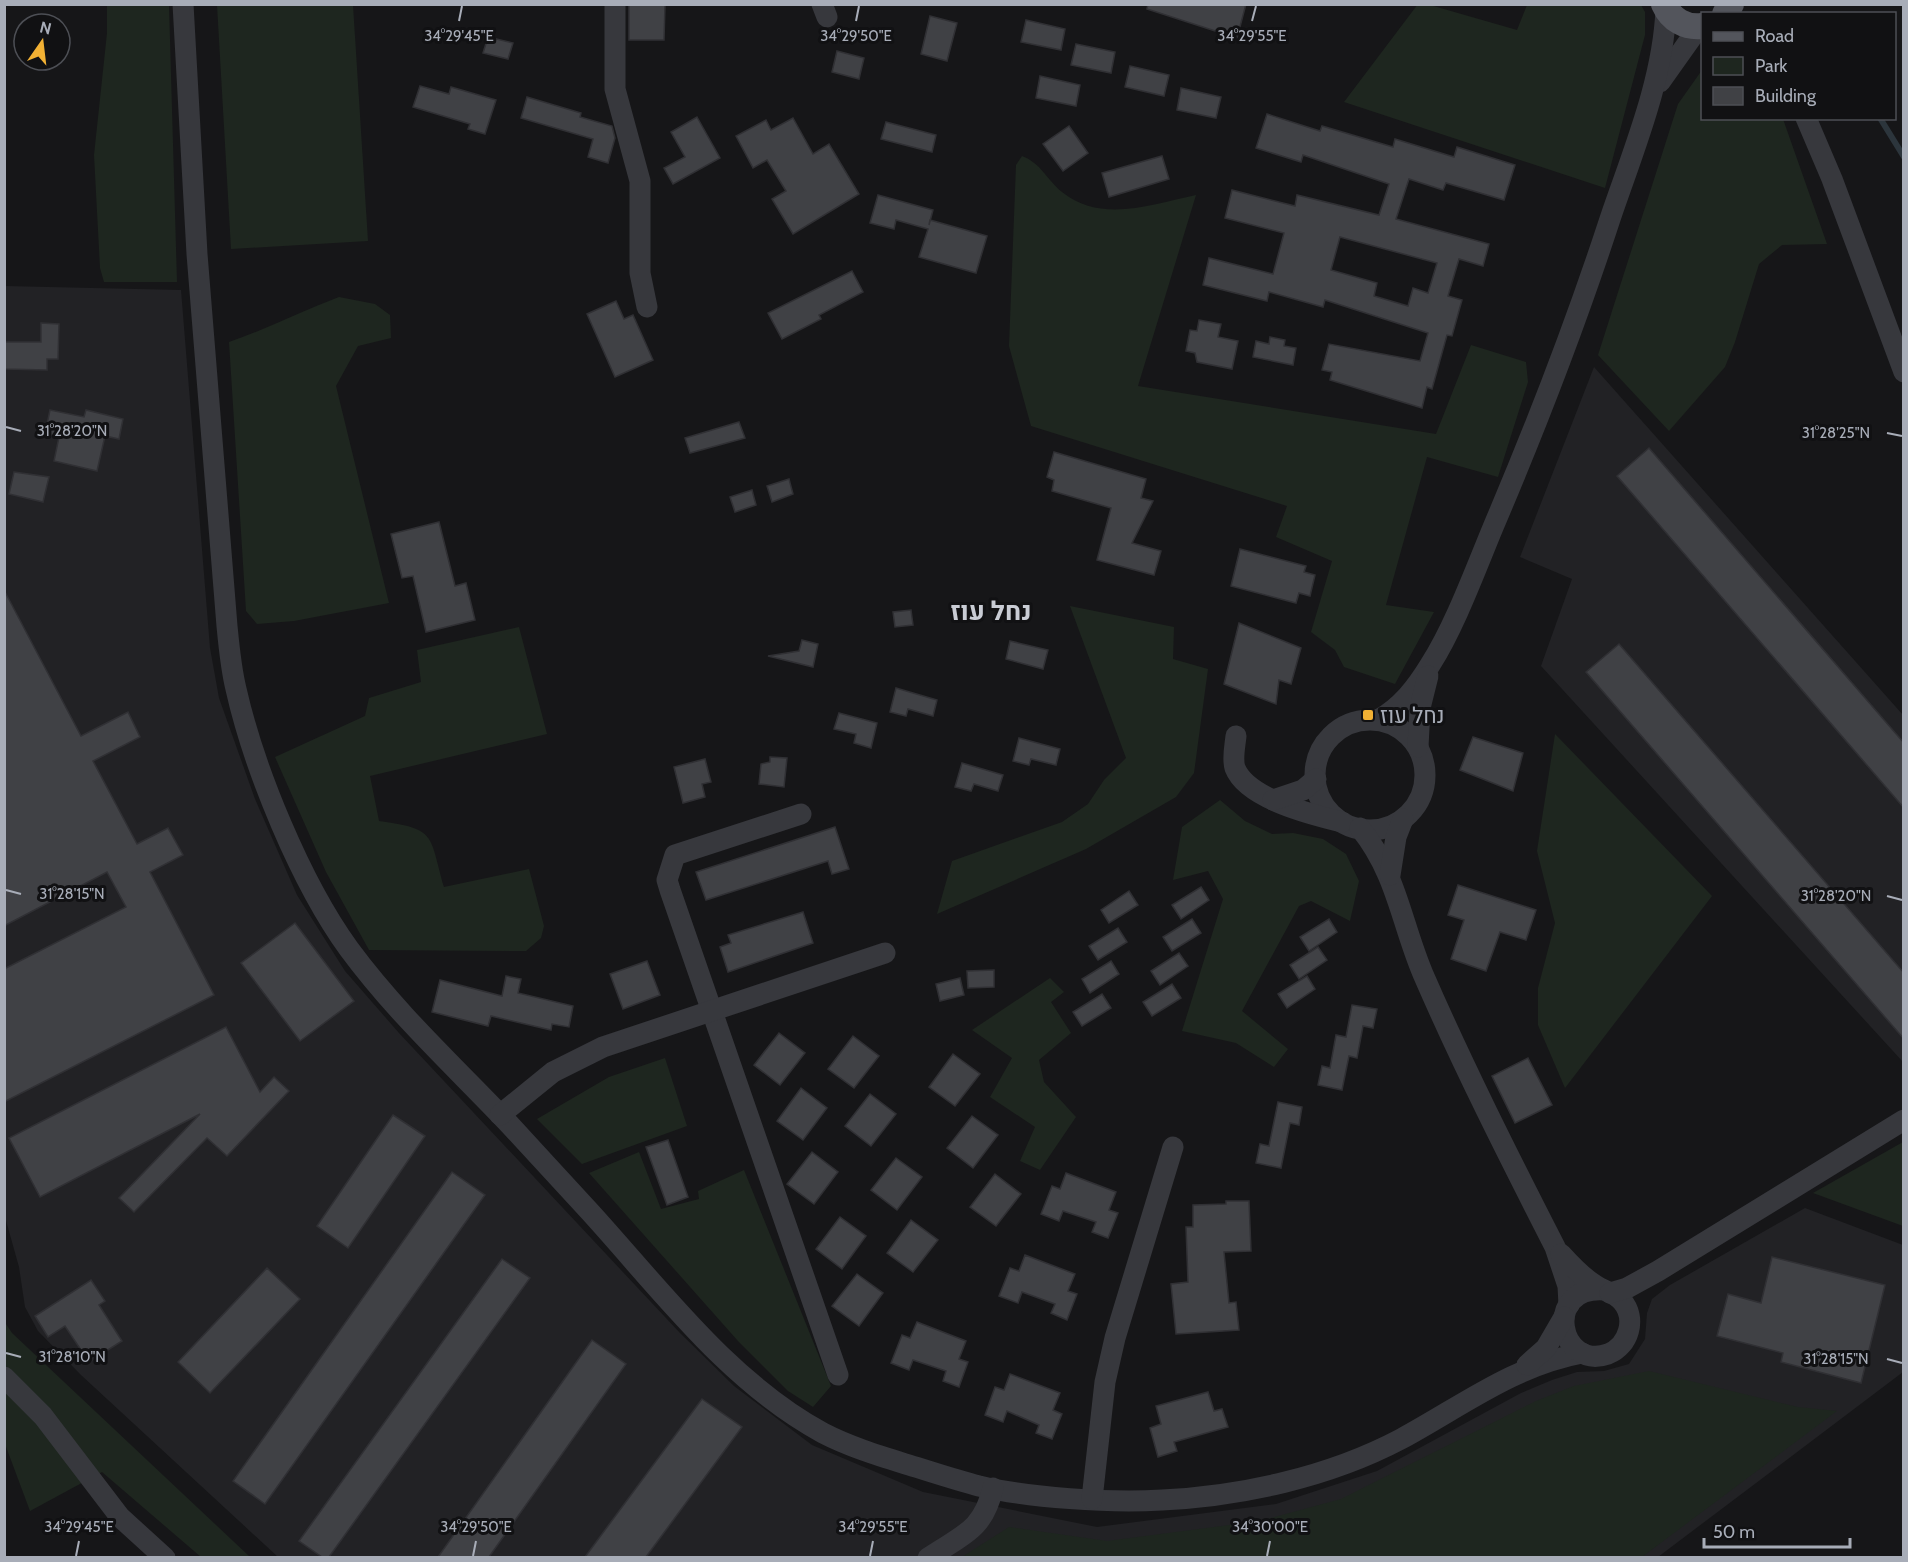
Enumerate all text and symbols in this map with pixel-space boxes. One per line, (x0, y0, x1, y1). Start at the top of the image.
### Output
north arrow (12, 12, 72, 72)
legend (1701, 12, 1896, 120)
text: N (38, 17, 53, 39)
text: Road (1755, 25, 1794, 47)
text: 34°29'45"E (424, 27, 494, 45)
text: 34°29'50"E (820, 27, 892, 45)
text: 34°29'55"E (1217, 27, 1287, 45)
text: Park (1755, 55, 1788, 77)
text: Building (1755, 85, 1817, 107)
text: 31°28'20"N (37, 422, 107, 440)
text: 31°28'25"N (1802, 424, 1870, 442)
district label: נחל עוז (950, 595, 1032, 627)
place label: נחל עוז (1380, 702, 1445, 729)
marker: נחל עוז (1361, 708, 1375, 722)
text: 31°28'15"N (39, 885, 105, 903)
text: 31°28'20"N (1801, 887, 1871, 905)
text: 31°28'10"N (38, 1348, 106, 1366)
text: 31°28'15"N (1803, 1350, 1869, 1368)
scale bar (1704, 1511, 1850, 1549)
text: 34°29'45"E (44, 1518, 114, 1536)
text: 34°29'50"E (440, 1518, 512, 1536)
text: 34°29'55"E (838, 1518, 908, 1536)
text: 34°30'00"E (1232, 1518, 1308, 1536)
text: 50 m (1713, 1521, 1755, 1543)

